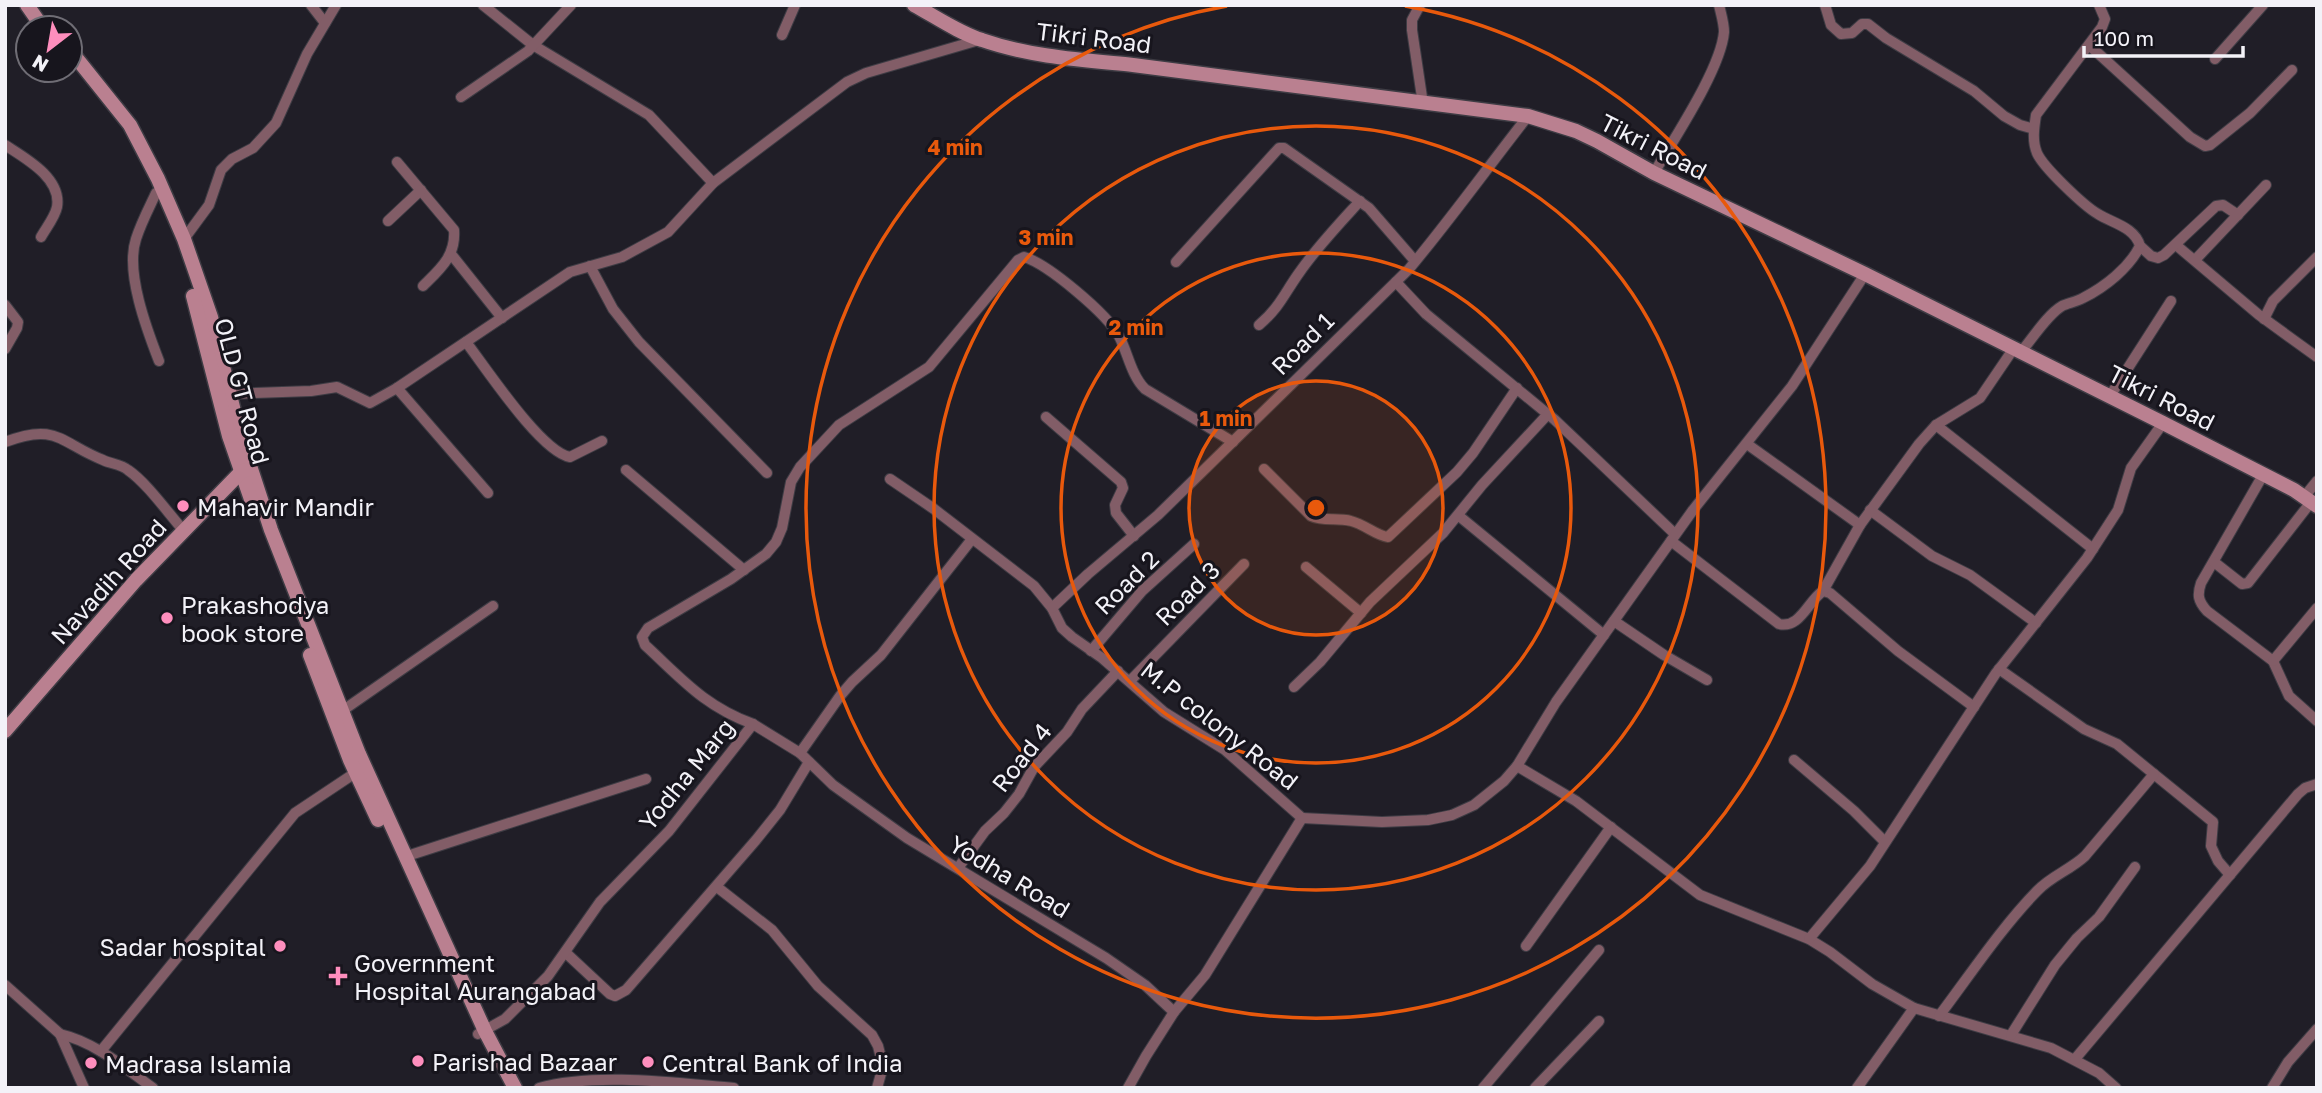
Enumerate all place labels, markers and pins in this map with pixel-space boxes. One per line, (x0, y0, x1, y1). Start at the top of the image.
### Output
place label: Mahavir Mandir (197, 492, 374, 521)
centre of rings (1304, 496, 1328, 520)
marker: Mahavir Mandir (175, 498, 191, 514)
place label: Prakashodya book store (181, 590, 329, 647)
marker: Prakashodya book store (159, 610, 175, 626)
place label: Sadar hospital (99, 932, 266, 961)
marker: Sadar hospital (272, 938, 288, 954)
place label: Government Hospital Aurangabad (354, 948, 596, 1005)
marker: Government Hospital Aurangabad (328, 966, 348, 986)
place label: Parishad Bazaar (432, 1047, 617, 1076)
place label: Central Bank of India (662, 1048, 903, 1077)
place label: Madrasa Islamia (105, 1049, 292, 1078)
marker: Parishad Bazaar (410, 1053, 426, 1069)
marker: Central Bank of India (640, 1054, 656, 1070)
marker: Madrasa Islamia (83, 1055, 99, 1071)

